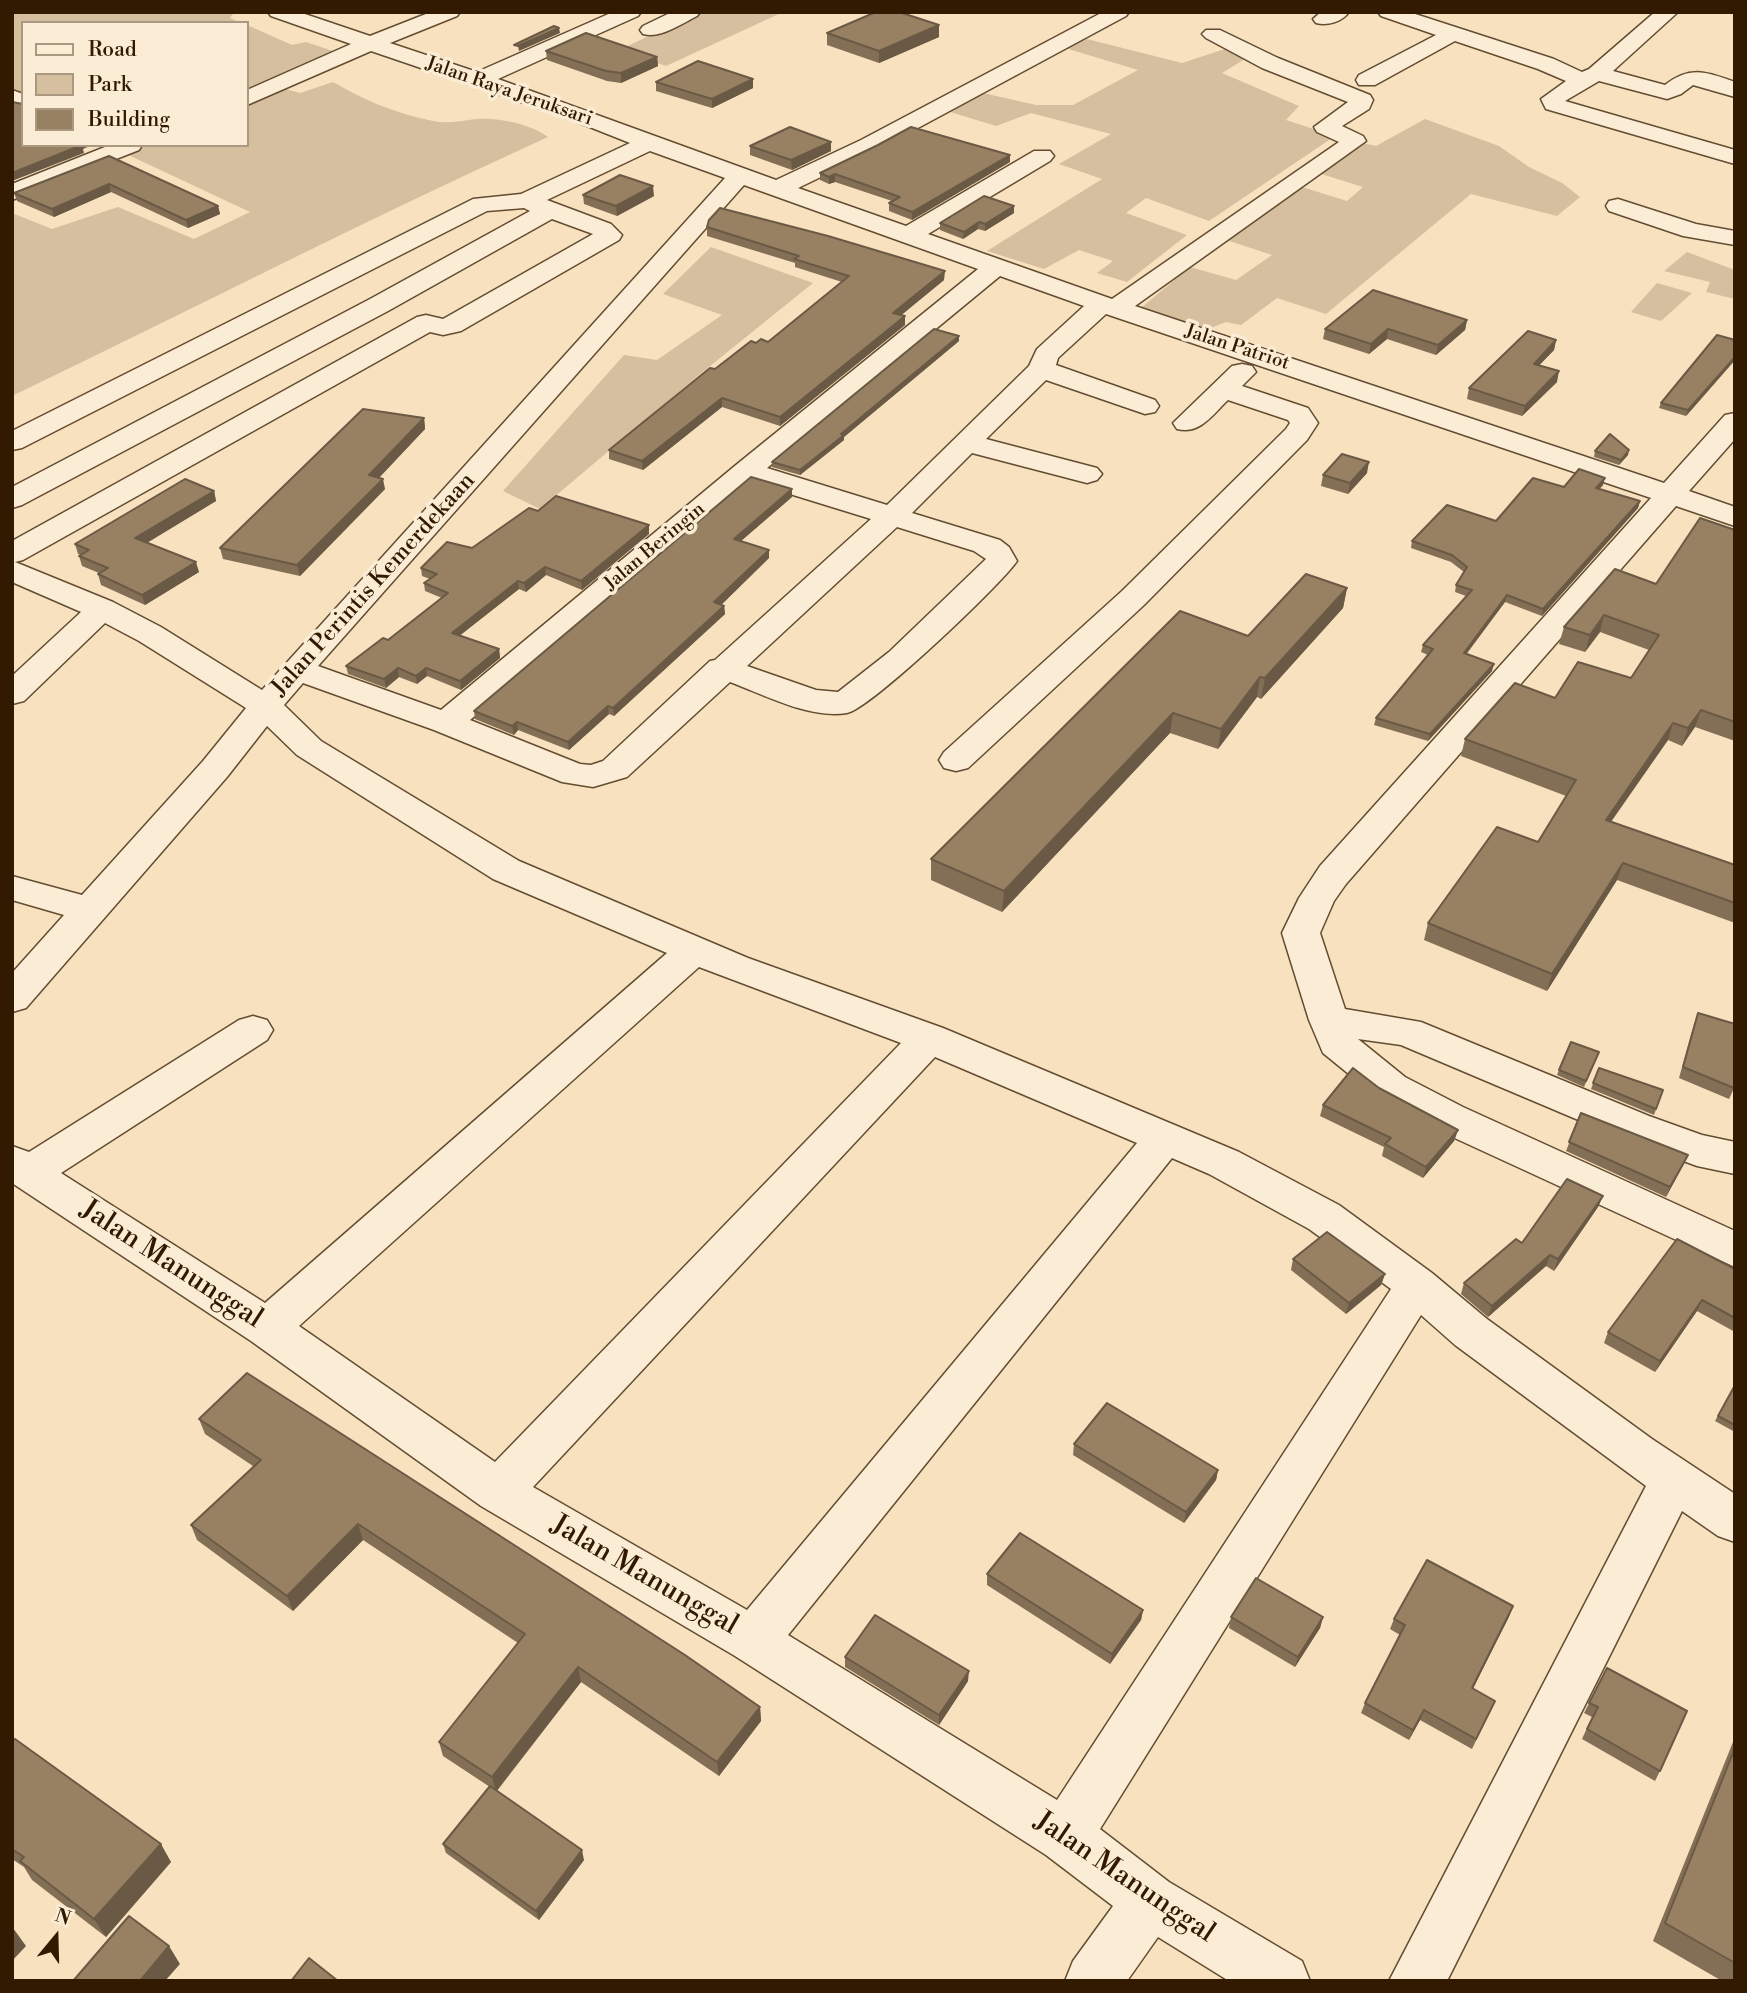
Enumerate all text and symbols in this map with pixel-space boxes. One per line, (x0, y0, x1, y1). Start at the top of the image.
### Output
legend (21, 21, 248, 147)
text: Road (88, 37, 137, 63)
street label: Jalan Raya Jeruksari (423, 53, 595, 131)
text: Park (88, 72, 132, 98)
text: Building (88, 107, 170, 133)
street label: Jalan Patriot (1182, 320, 1292, 376)
street label: Jalan Perintis Kemerdekaan (267, 468, 481, 702)
street label: Jalan Beringin (600, 498, 710, 596)
street label: Jalan Manunggal (74, 1194, 268, 1336)
street label: Jalan Manunggal (544, 1509, 744, 1643)
street label: Jalan Manunggal (1027, 1805, 1221, 1951)
north arrow (21, 1902, 91, 1972)
text: N (52, 1903, 74, 1931)

